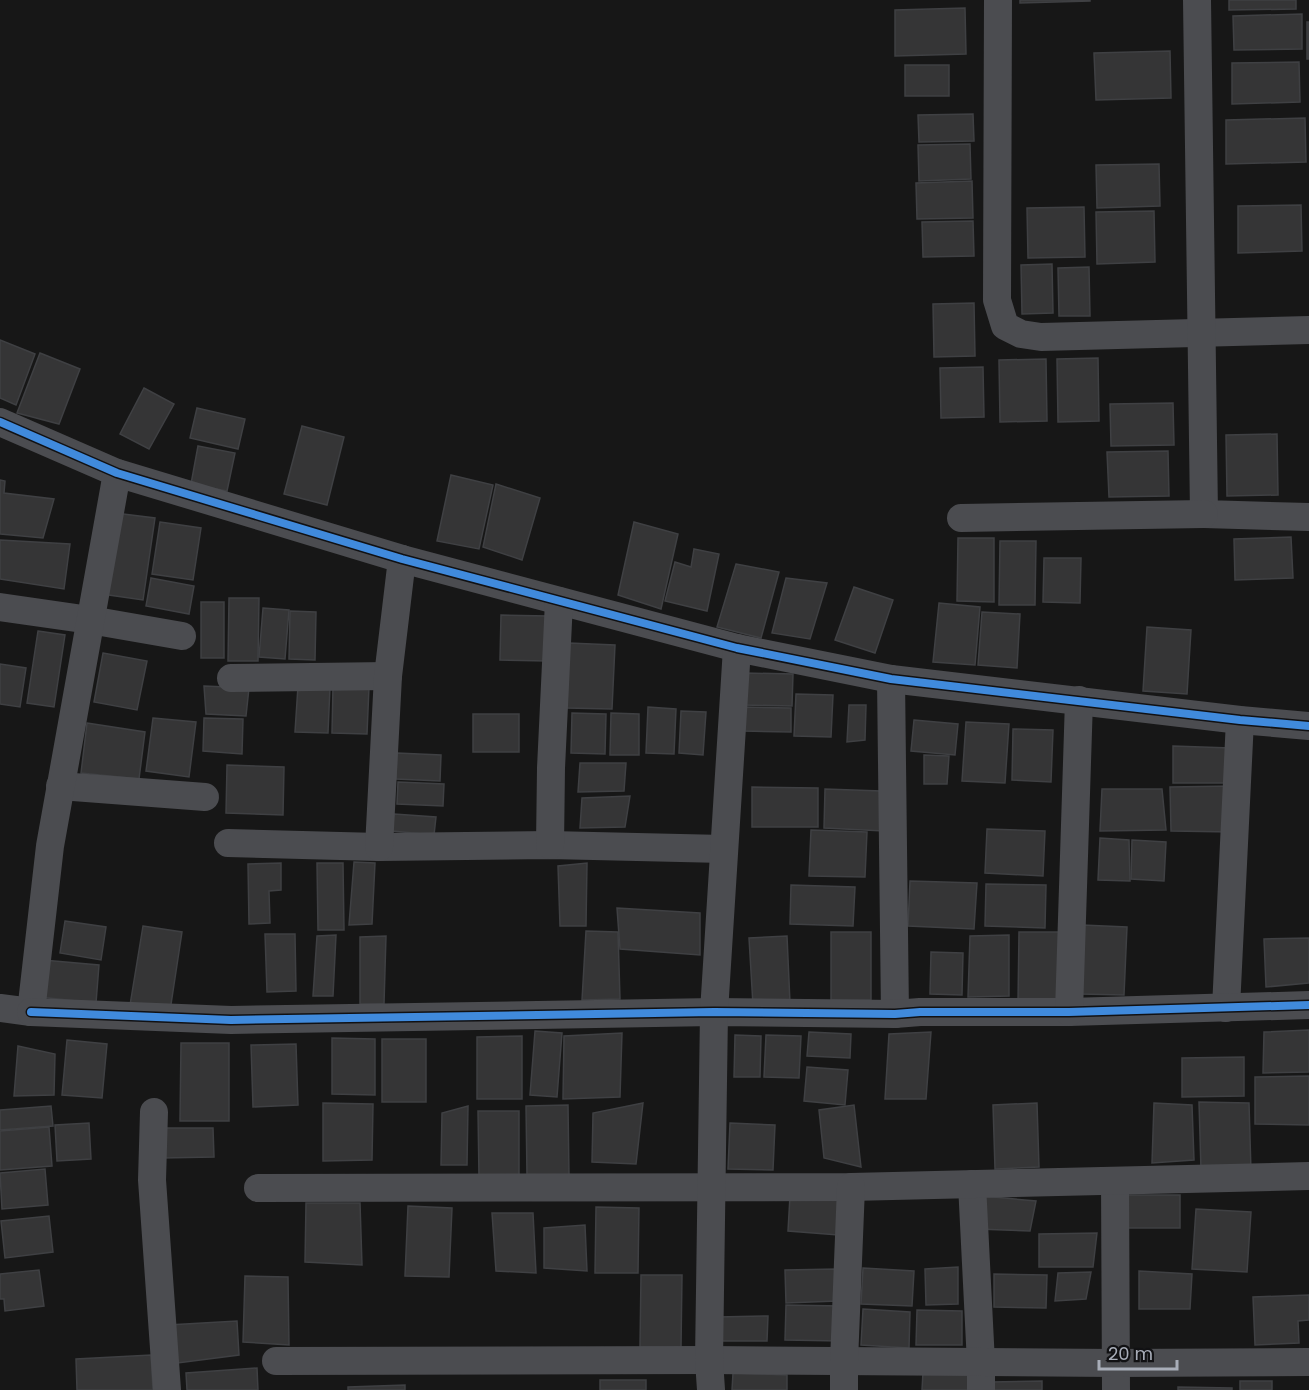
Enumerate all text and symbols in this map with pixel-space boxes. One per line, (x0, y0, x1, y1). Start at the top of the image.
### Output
scale bar (1099, 1333, 1177, 1371)
text: 20 m (1108, 1341, 1153, 1366)

